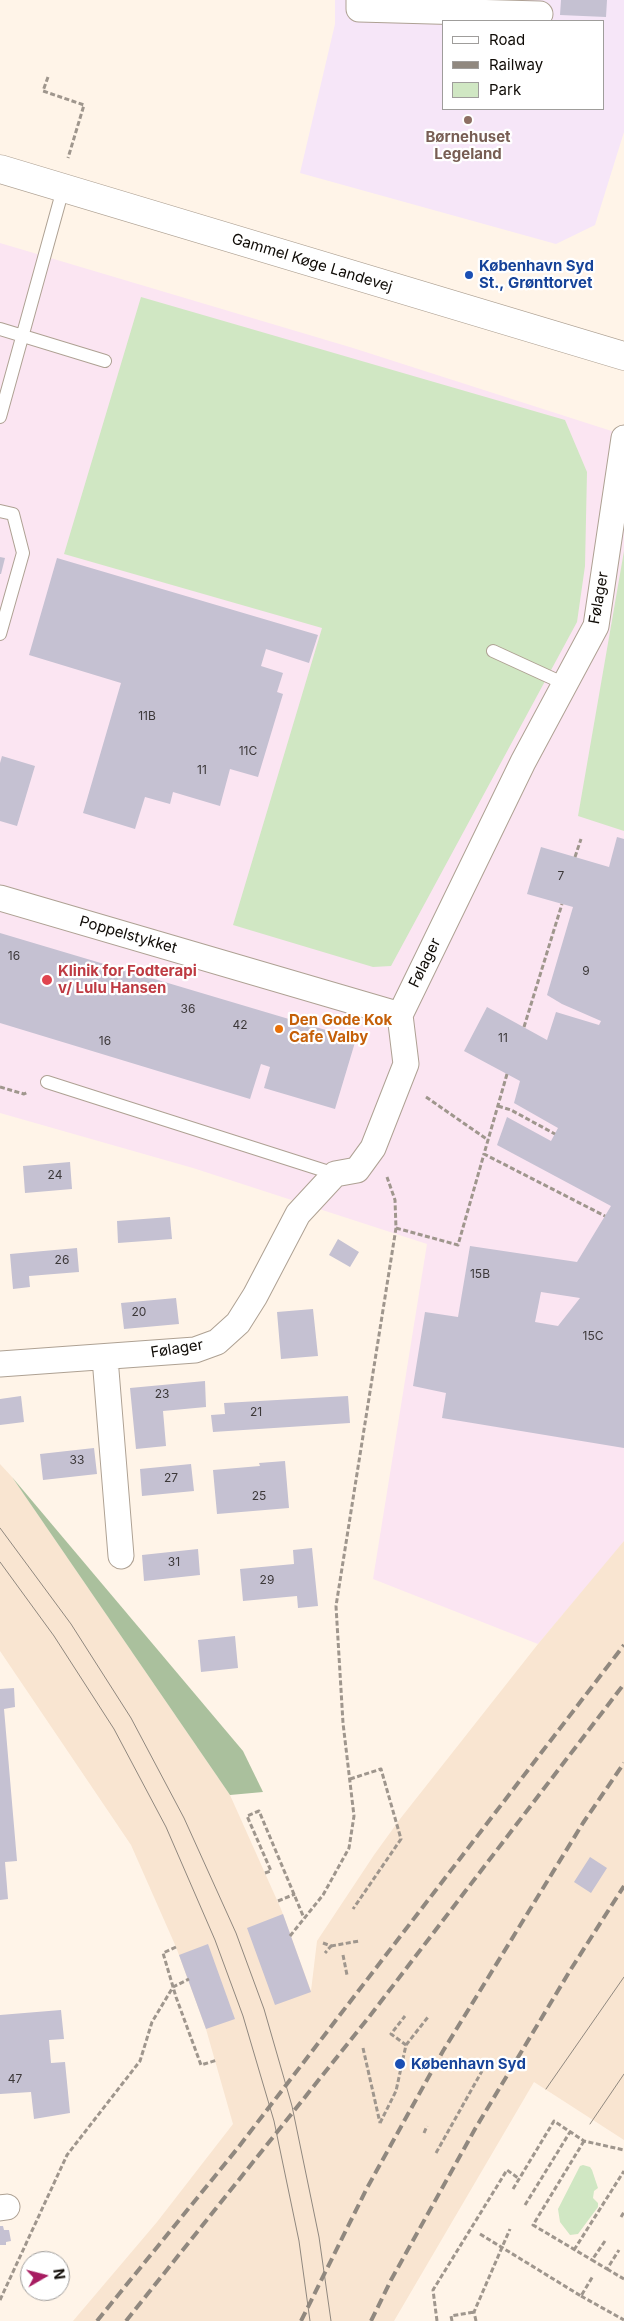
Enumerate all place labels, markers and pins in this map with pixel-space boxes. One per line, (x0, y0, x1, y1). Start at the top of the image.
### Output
marker: Børnehuset Legeland (462, 114, 474, 126)
place label: Børnehuset Legeland (425, 128, 511, 163)
place label: København Syd St., Grønttorvet (479, 257, 594, 292)
marker: København Syd St., Grønttorvet (463, 269, 475, 281)
place label: Klinik for Fodterapi v/ Lulu Hansen (58, 962, 197, 997)
marker: Klinik for Fodterapi v/ Lulu Hansen (40, 973, 54, 987)
place label: Den Gode Kok Cafe Valby (289, 1011, 392, 1046)
marker: Den Gode Kok Cafe Valby (273, 1023, 285, 1035)
place label: København Syd (411, 2055, 526, 2073)
marker: København Syd (393, 2057, 407, 2071)

